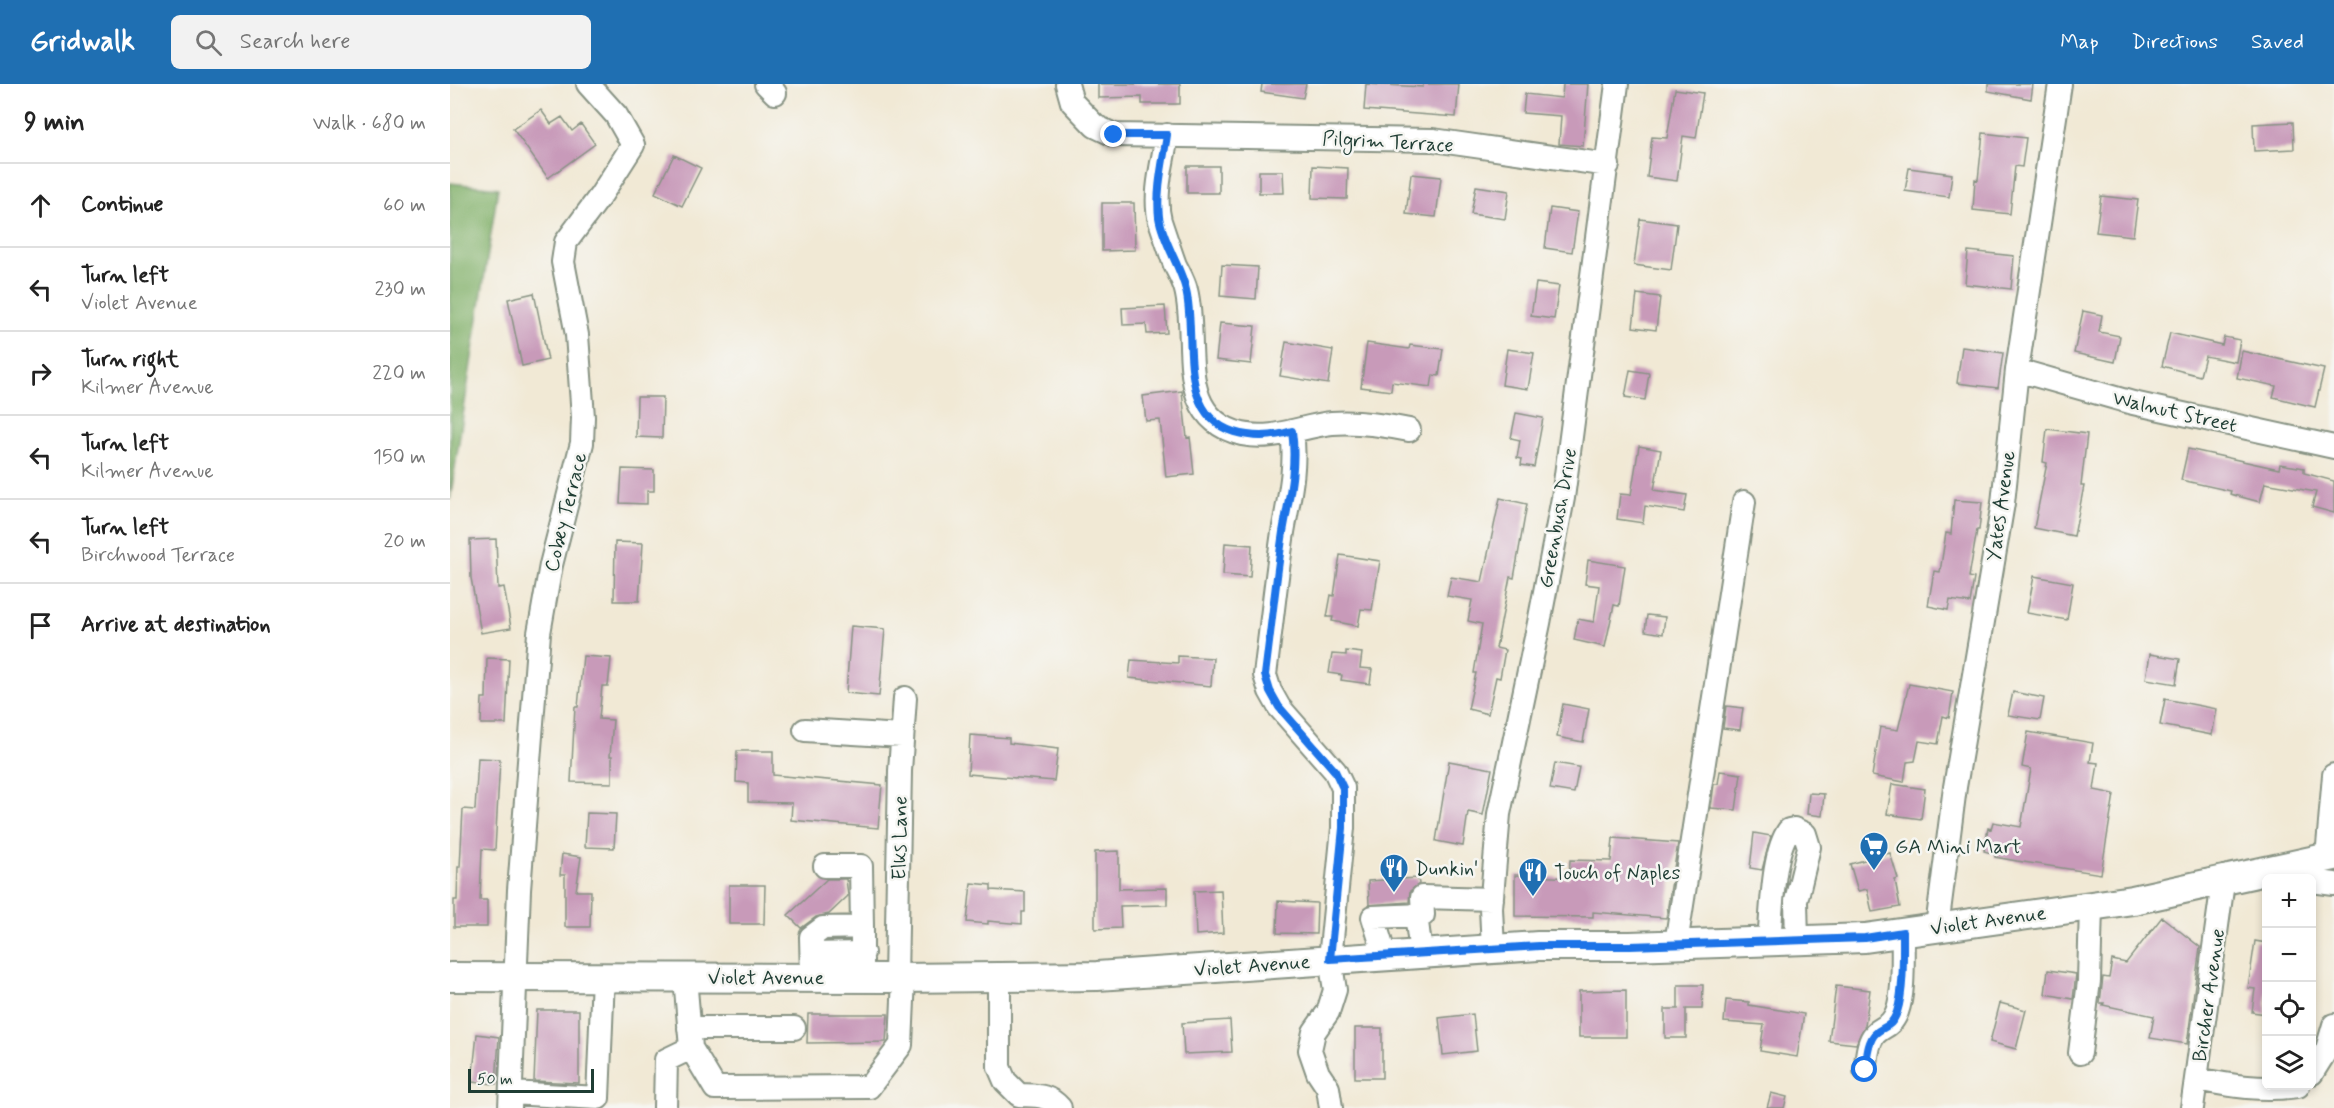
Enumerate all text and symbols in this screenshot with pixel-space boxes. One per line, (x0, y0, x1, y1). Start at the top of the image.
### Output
search box (171, 15, 591, 69)
text: Gridwalk (30, 24, 135, 61)
icon: search (192, 26, 225, 59)
text: Search here (240, 28, 351, 56)
text: Map (2060, 28, 2099, 56)
text: Directions (2132, 28, 2218, 56)
text: Saved (2251, 28, 2304, 56)
text: 9 min (24, 106, 85, 140)
text: Walk · 680 m (313, 110, 426, 137)
route end (1100, 121, 1126, 147)
street label: Pilgrim Terrace (1322, 126, 1454, 160)
icon: ahead (24, 189, 57, 222)
text: Continue (81, 191, 163, 219)
text: 60 m (383, 192, 426, 219)
text: Turn left (81, 262, 169, 290)
icon: left (24, 273, 57, 306)
text: 230 m (374, 276, 426, 303)
text: Violet Avenue (81, 290, 198, 317)
text: Turn right (81, 346, 179, 374)
icon: right (24, 357, 57, 390)
text: 220 m (372, 360, 426, 387)
text: Kilmer Avenue (81, 374, 214, 401)
street label: Walnut Street (2110, 385, 2239, 440)
text: Turn left (81, 430, 169, 458)
icon: left (24, 441, 57, 474)
text: 150 m (373, 444, 426, 471)
street label: Greenbush Drive (1533, 446, 1584, 590)
street label: Yates Avenue (1980, 449, 2023, 563)
street label: Cobey Terrace (539, 450, 594, 575)
text: Kilmer Avenue (81, 458, 214, 485)
text: Turn left (81, 514, 169, 542)
icon: left (24, 525, 57, 558)
text: 20 m (383, 528, 426, 555)
text: Birchwood Terrace (81, 542, 235, 569)
icon: arrive (24, 609, 57, 642)
text: Arrive at destination (81, 611, 271, 639)
street label: Elks Lane (886, 796, 915, 880)
supermarket icon: GA Mini Mart (1858, 830, 1890, 872)
place label: GA Mini Mart (1895, 834, 2021, 861)
restaurant icon: Dunkin' (1378, 852, 1410, 894)
place label: Dunkin' (1415, 856, 1478, 883)
restaurant icon: Touch of Naples (1517, 856, 1549, 898)
place label: Touch of Naples (1554, 860, 1681, 887)
map controls (2262, 874, 2316, 1090)
button: + (2262, 874, 2316, 928)
street label: Violet Avenue (1929, 900, 2048, 943)
street label: Bircher Avenue (2187, 927, 2232, 1064)
button: − (2262, 928, 2316, 982)
street label: Violet Avenue (1193, 949, 1311, 984)
street label: Violet Avenue (708, 965, 824, 992)
button: locate (2262, 982, 2316, 1036)
button: layers (2262, 1036, 2316, 1090)
route start (1851, 1056, 1877, 1082)
scale bar (468, 1066, 594, 1094)
text: 50 m (477, 1069, 513, 1090)

